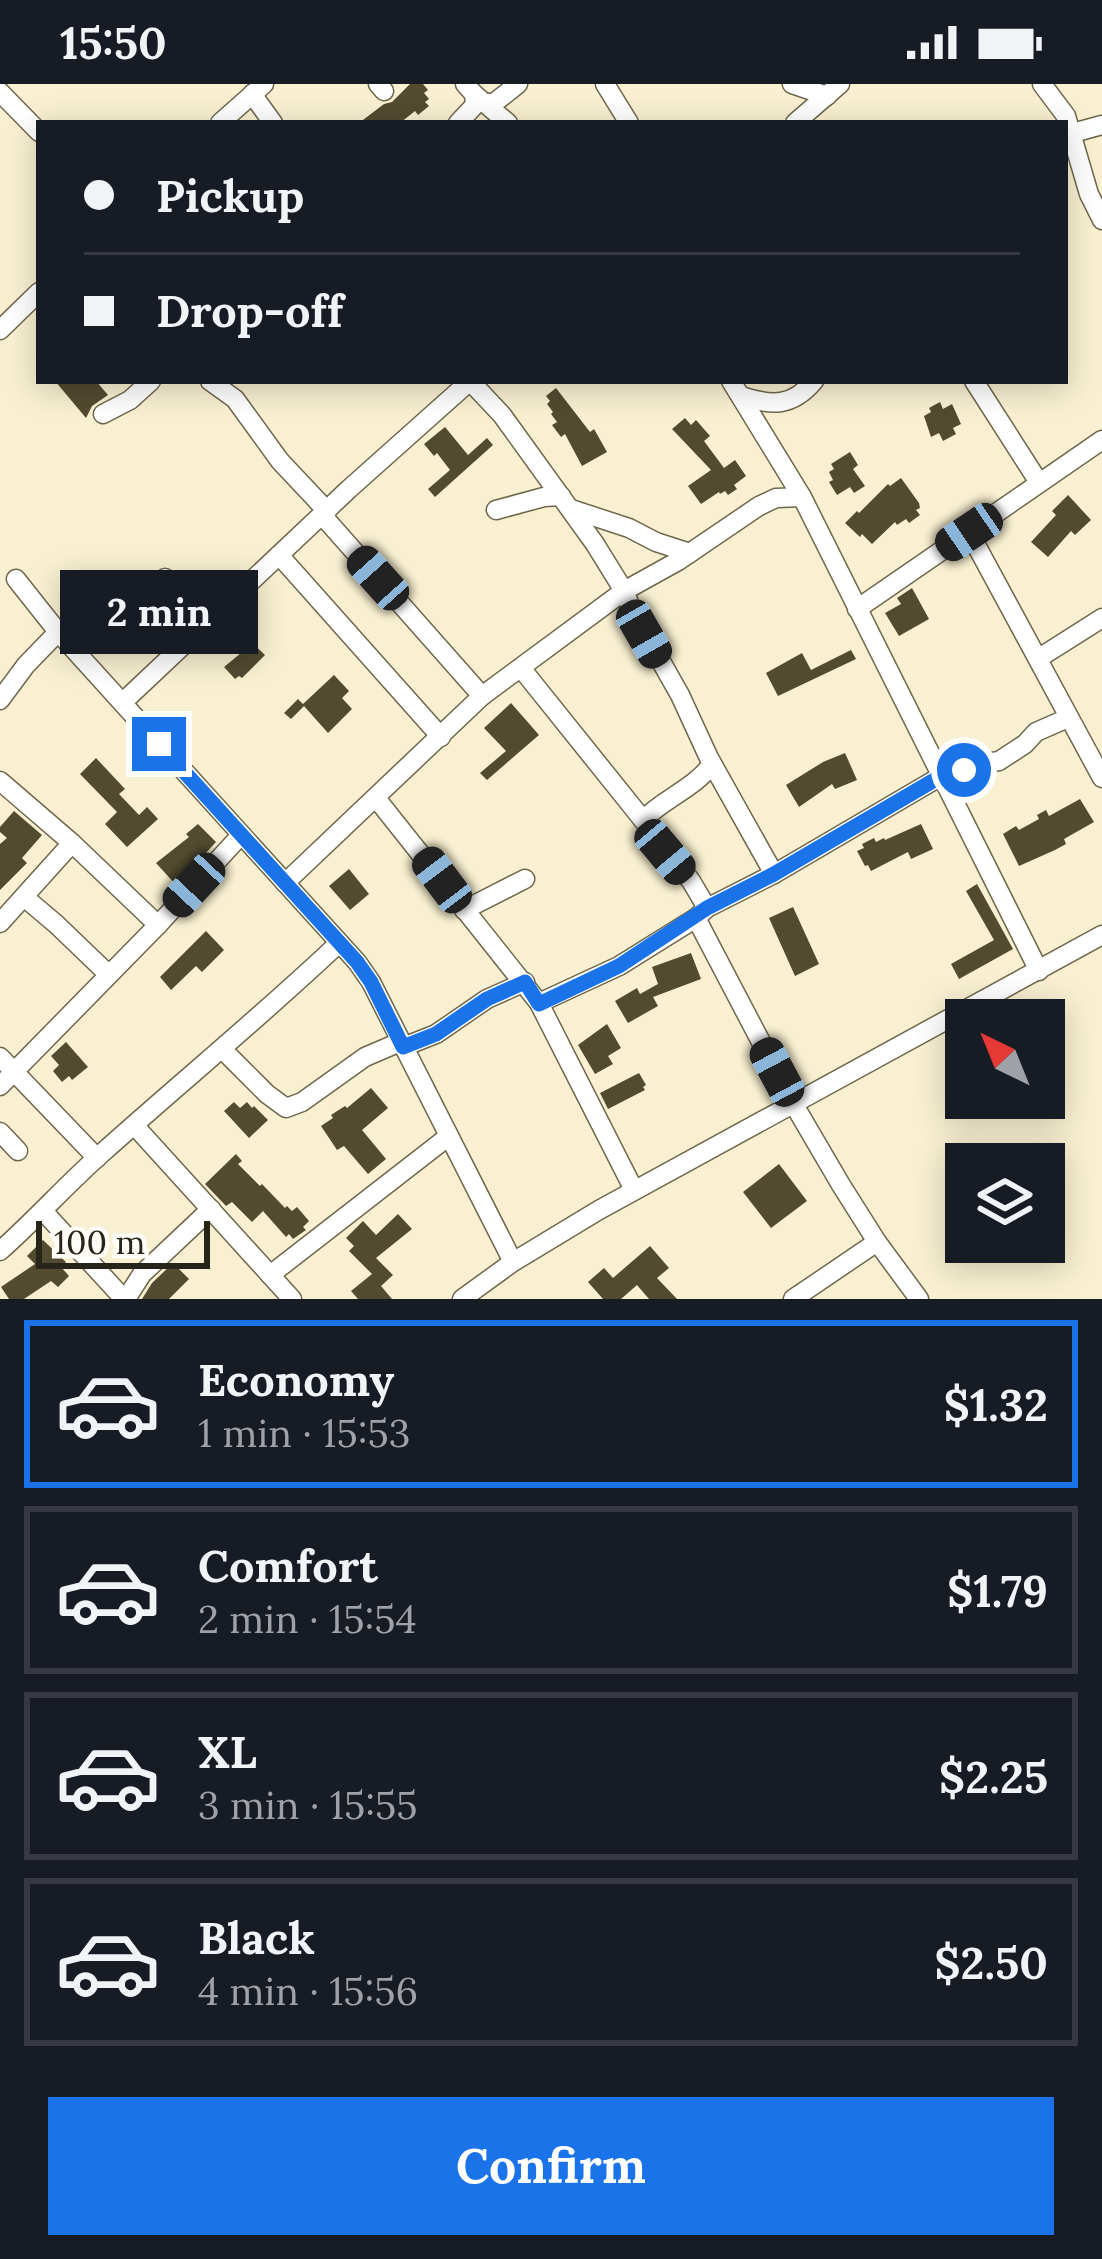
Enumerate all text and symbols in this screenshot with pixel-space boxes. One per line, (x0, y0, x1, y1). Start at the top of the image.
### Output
text: 15:50 (60, 14, 167, 71)
text: Pickup (156, 167, 304, 224)
text: Drop-off (156, 282, 343, 339)
car (929, 497, 1009, 567)
car (341, 539, 415, 617)
callout: 2 min (60, 570, 258, 654)
text: 2 min (107, 587, 211, 637)
car (610, 594, 678, 674)
route end (132, 717, 186, 771)
route start (937, 743, 991, 797)
car (628, 813, 702, 891)
car (406, 840, 478, 920)
car (156, 846, 232, 924)
north arrow (945, 999, 1065, 1119)
map controls (945, 999, 1065, 1263)
car (744, 1032, 810, 1112)
button: layers (945, 1143, 1065, 1263)
scale bar (36, 1215, 210, 1268)
text: 100 m (54, 1221, 145, 1263)
icon: car (54, 1350, 162, 1458)
text: Economy (198, 1351, 394, 1408)
text: $1.32 (944, 1376, 1048, 1433)
text: 1 min · 15:53 (198, 1408, 410, 1458)
icon: car (54, 1536, 162, 1644)
text: Comfort (198, 1537, 378, 1594)
text: $1.79 (947, 1562, 1048, 1619)
text: 2 min · 15:54 (198, 1594, 417, 1644)
icon: car (54, 1722, 162, 1830)
text: XL (198, 1723, 257, 1780)
text: $2.25 (939, 1748, 1048, 1805)
text: 3 min · 15:55 (198, 1780, 417, 1830)
icon: car (54, 1908, 162, 2016)
text: Black (198, 1909, 315, 1966)
text: $2.50 (934, 1934, 1048, 1991)
text: 4 min · 15:56 (198, 1966, 418, 2016)
button: Confirm (48, 2097, 1054, 2235)

